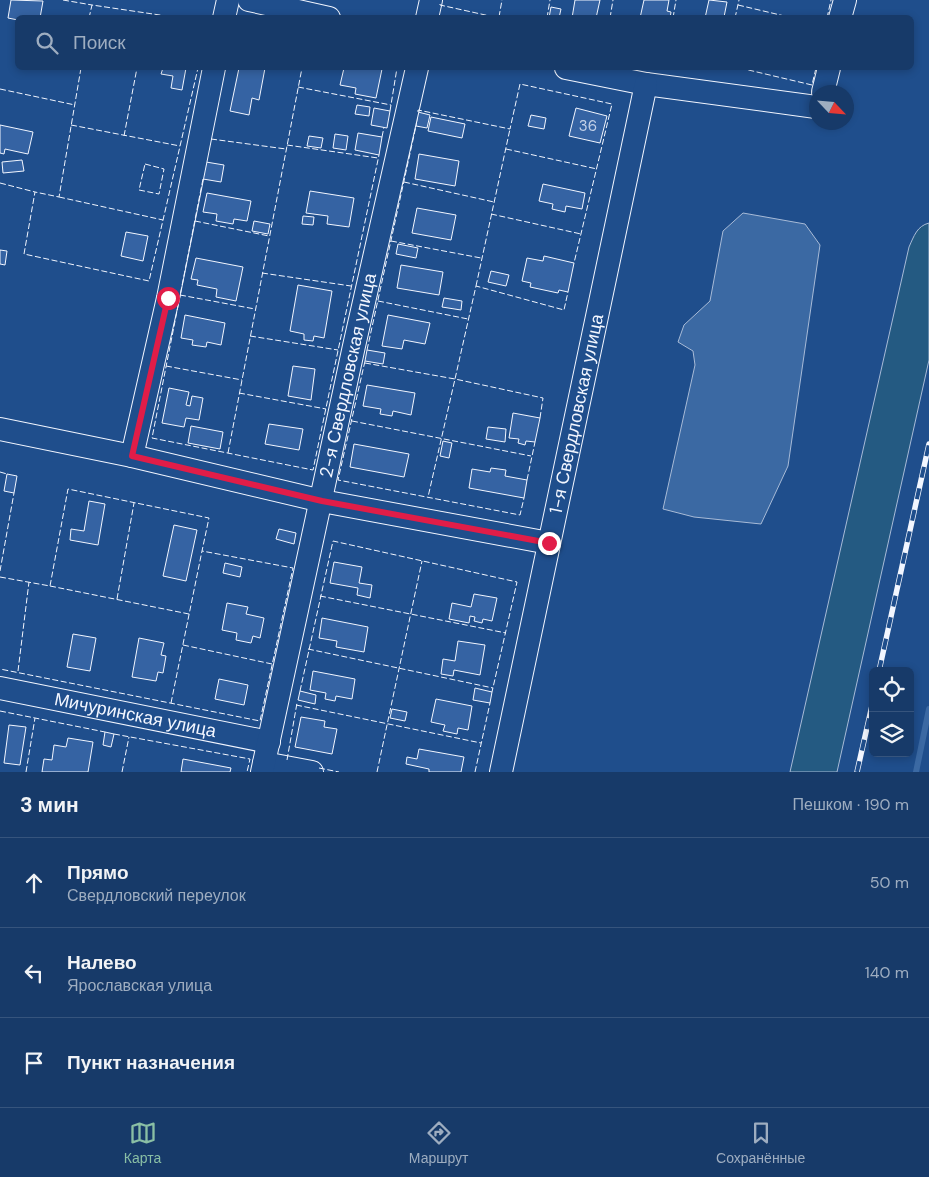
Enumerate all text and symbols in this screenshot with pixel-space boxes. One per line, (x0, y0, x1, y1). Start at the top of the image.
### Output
search box (15, 15, 914, 70)
icon: search (33, 29, 61, 57)
text: Поиск (73, 30, 126, 55)
north arrow (809, 85, 854, 130)
house number: 36 (579, 116, 597, 136)
street label: 2-я Свердловская улица (314, 270, 382, 480)
route start (157, 287, 180, 310)
street label: 1-я Свердловская улица (544, 311, 609, 516)
route end (538, 532, 561, 555)
map controls (869, 667, 914, 757)
button: locate (869, 667, 914, 712)
street label: Мичуринская улица (52, 687, 219, 743)
button: layers (869, 712, 914, 757)
text: 3 мин (20, 791, 79, 819)
text: Пешком · 190 m (793, 794, 909, 815)
text: Прямо (67, 860, 129, 885)
icon: ahead (20, 869, 48, 897)
text: 50 m (870, 872, 909, 893)
text: Свердловский переулок (67, 885, 246, 906)
text: Налево (67, 950, 137, 975)
icon: left (20, 959, 48, 987)
text: 140 m (865, 962, 909, 983)
text: Ярославская улица (67, 975, 212, 996)
icon: arrive (20, 1049, 48, 1077)
text: Пункт назначения (67, 1050, 235, 1075)
tab: Карта (124, 1119, 161, 1167)
tab: Маршрут (409, 1119, 468, 1167)
tab: Сохранённые (716, 1119, 805, 1167)

